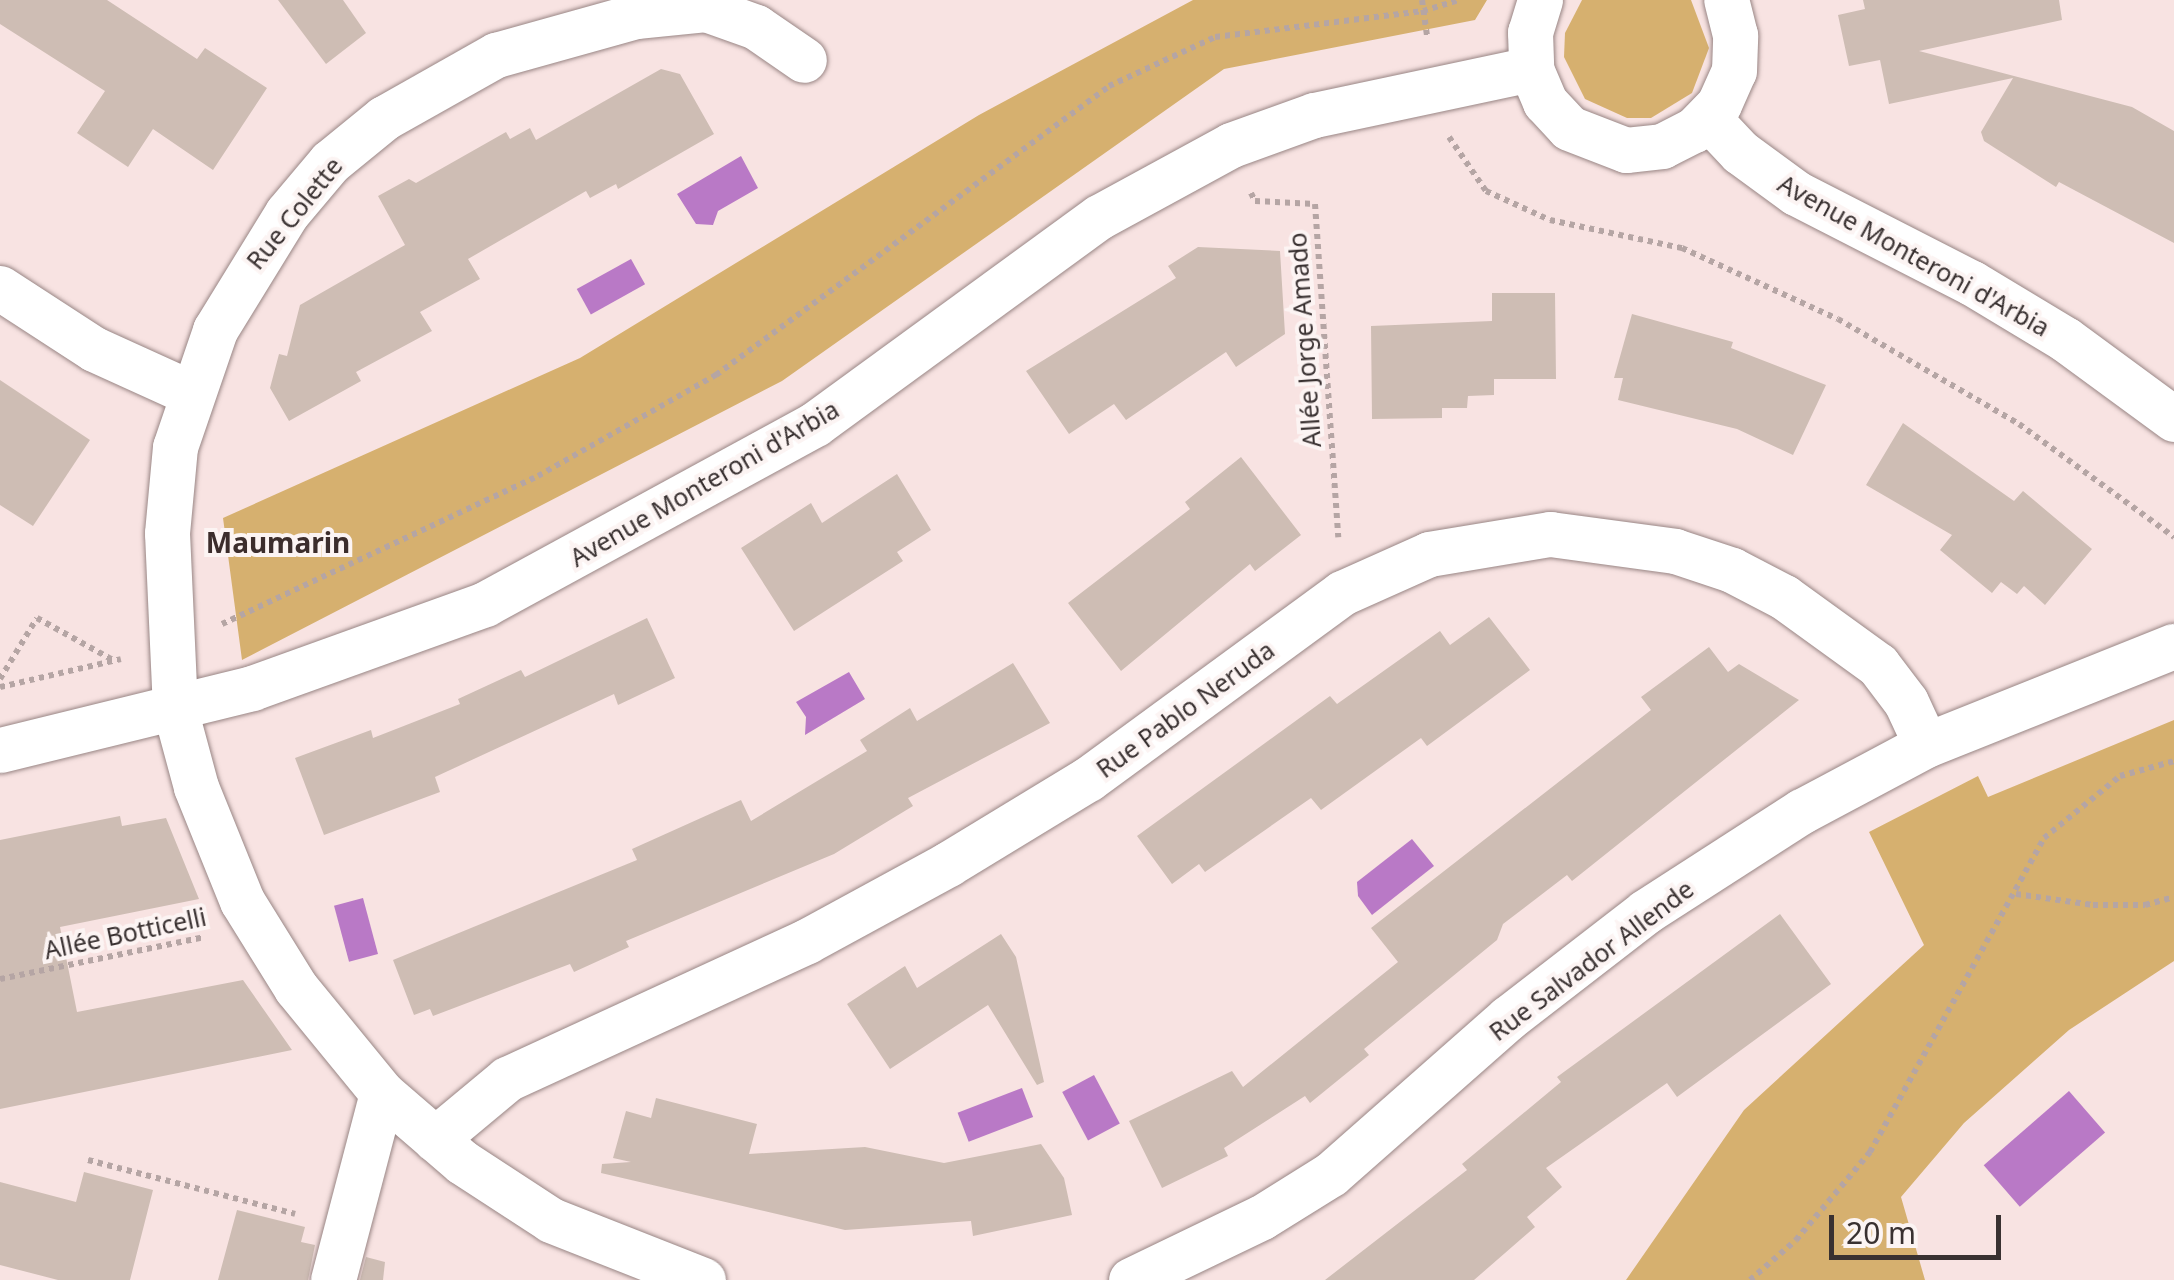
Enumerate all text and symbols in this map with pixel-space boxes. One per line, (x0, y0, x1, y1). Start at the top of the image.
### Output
street label: Rue Colette (240, 151, 348, 275)
street label: Avenue Monteroni d'Arbia (1773, 168, 2055, 342)
street label: Allée Jorge Amado (1282, 231, 1326, 449)
street label: Avenue Monteroni d'Arbia (564, 394, 844, 572)
district label: Maumarin (206, 525, 350, 559)
street label: Rue Pablo Neruda (1090, 634, 1280, 784)
street label: Rue Salvador Allende (1483, 873, 1699, 1047)
street label: Allée Botticelli (41, 901, 209, 965)
scale bar (1834, 1195, 2006, 1257)
text: 20 m (1846, 1212, 1916, 1253)

